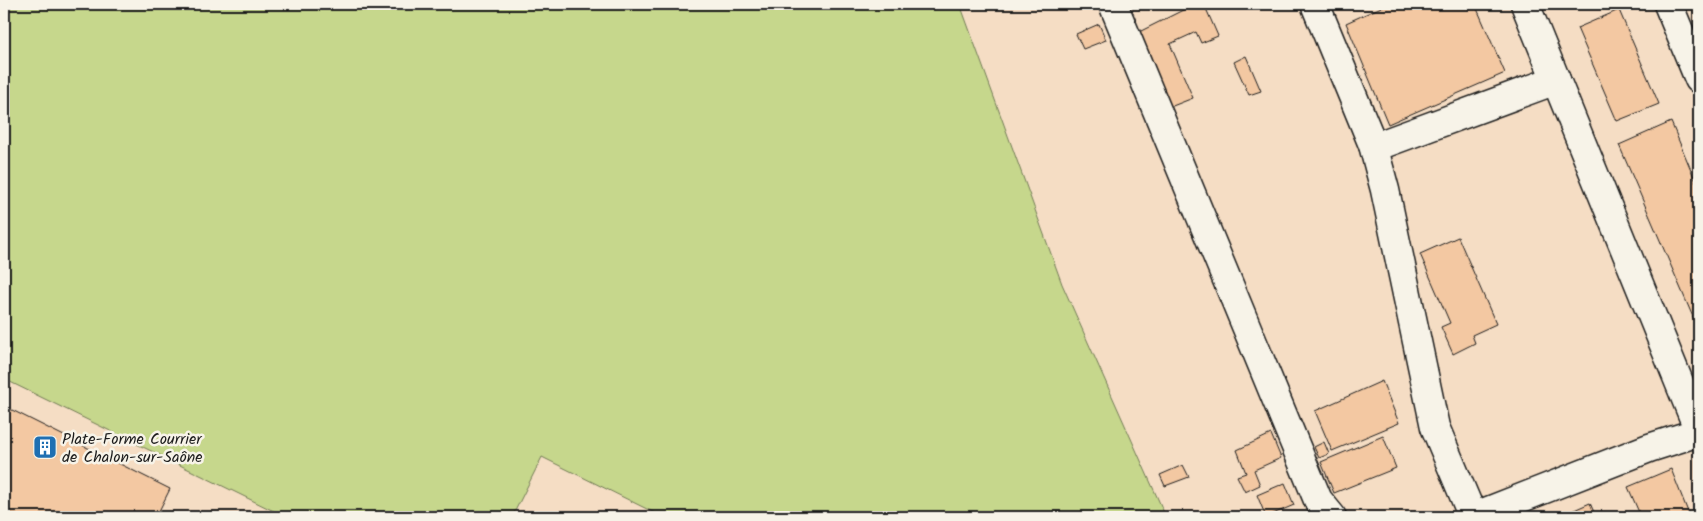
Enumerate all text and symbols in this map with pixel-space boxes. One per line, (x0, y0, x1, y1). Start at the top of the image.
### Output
place label: Plate-Forme Courrier de Chalon-sur-Saône (62, 427, 203, 470)
building icon: Plate-Forme Courrier de Chalon-sur-Saône (32, 434, 58, 460)

